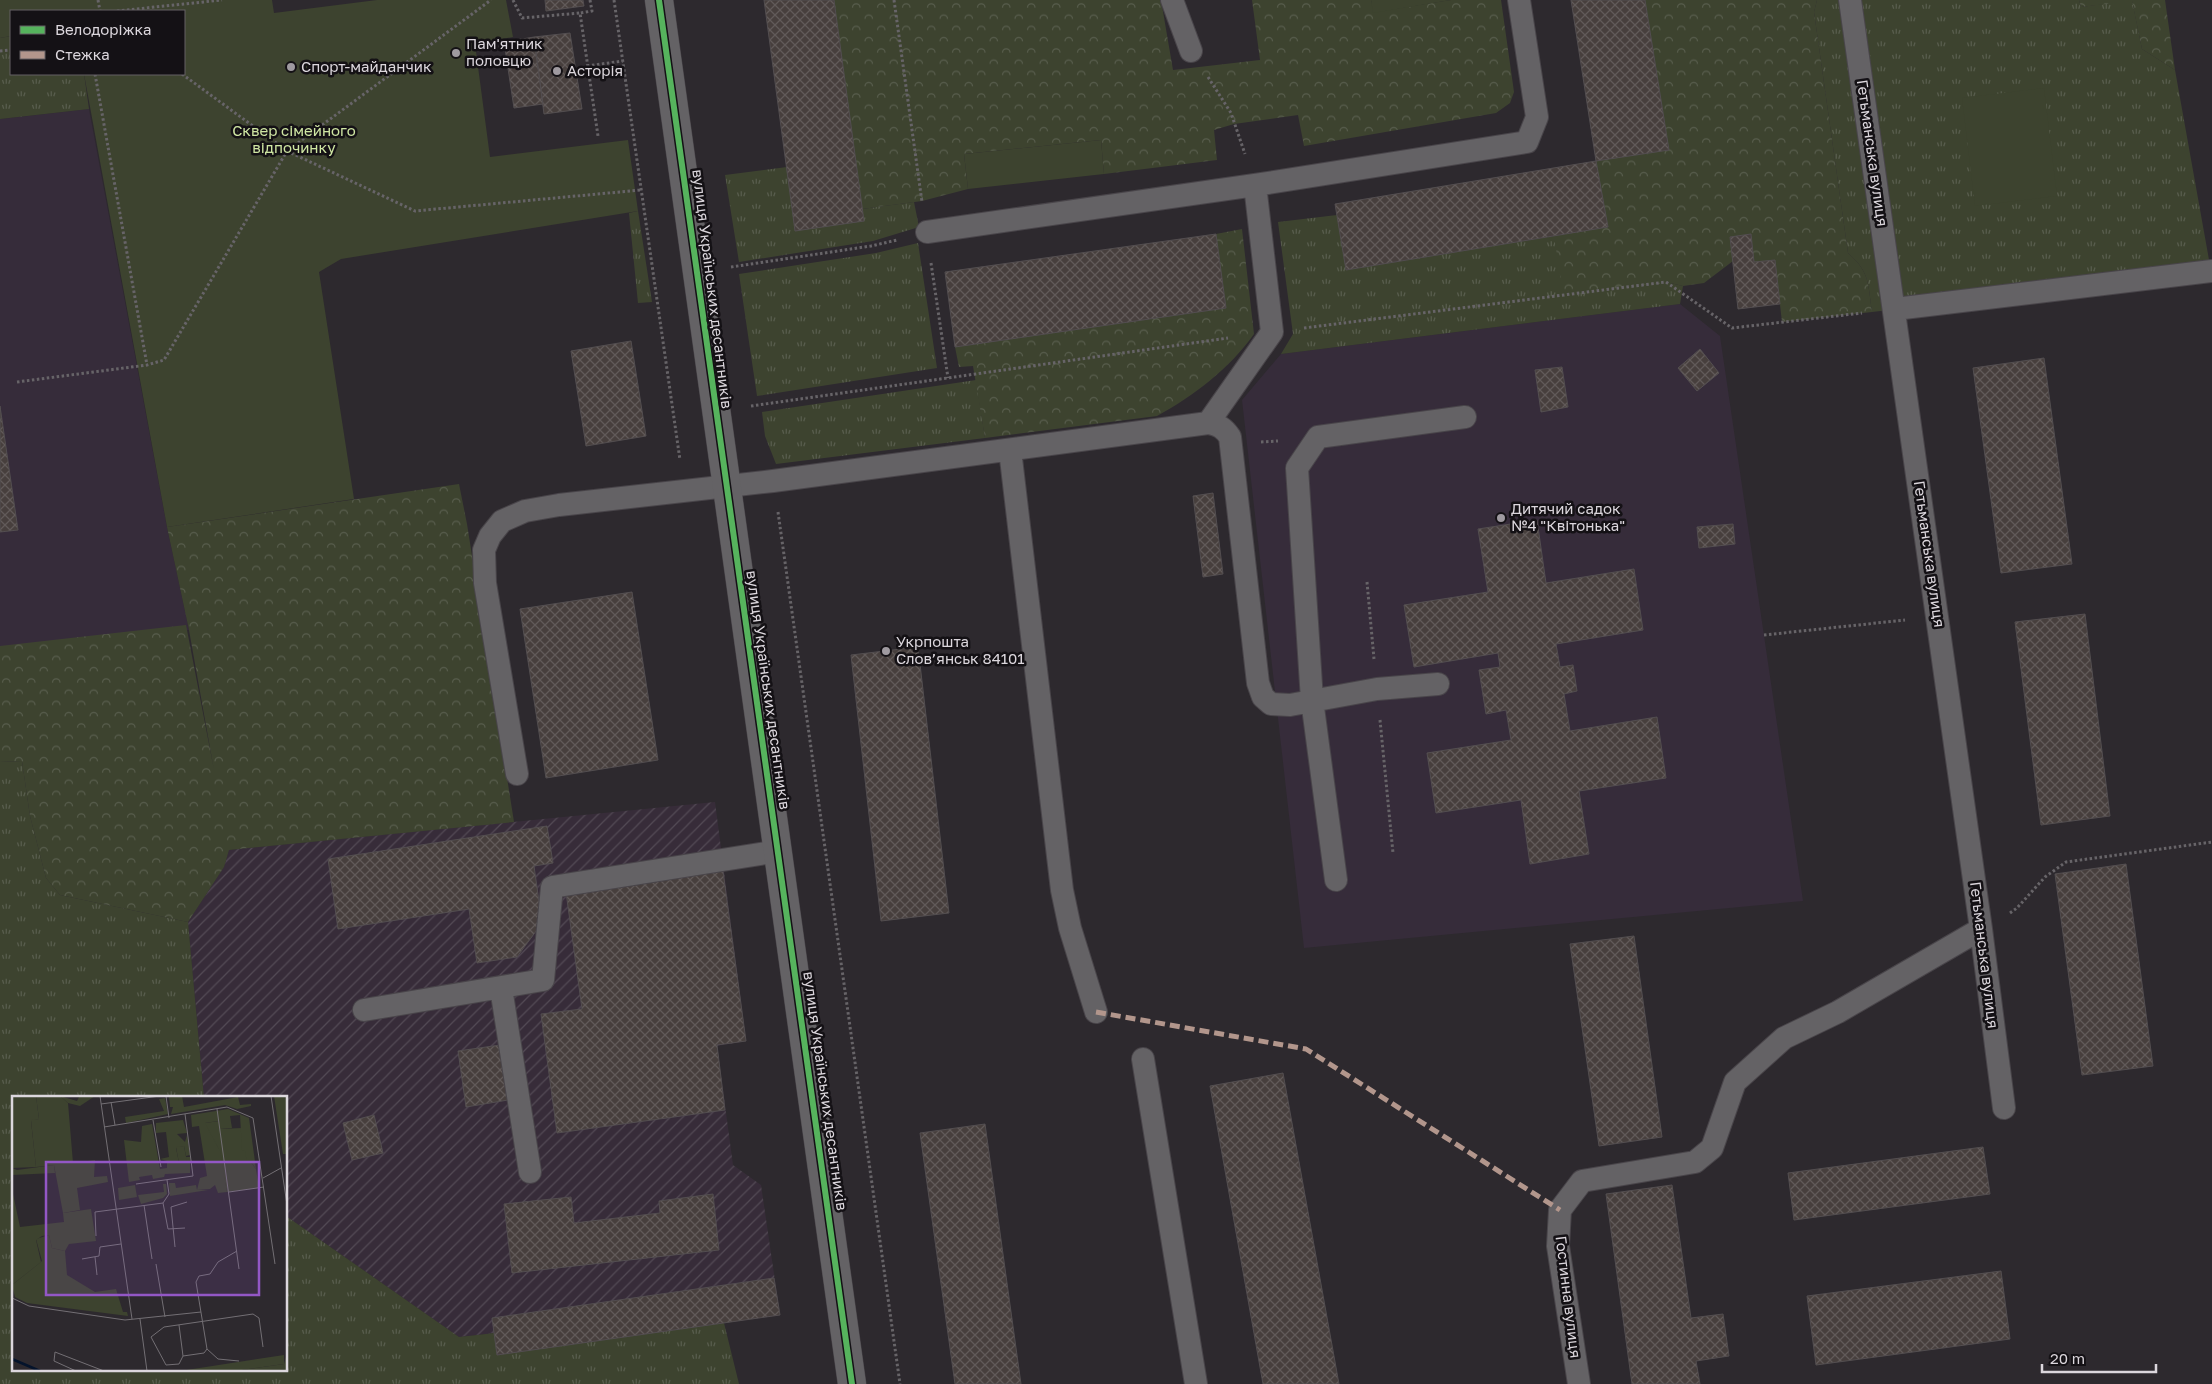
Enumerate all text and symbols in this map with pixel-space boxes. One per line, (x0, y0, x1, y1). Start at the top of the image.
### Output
legend (10, 10, 185, 75)
text: Велодоріжка (55, 20, 152, 38)
place label: Пам'ятник половцю (466, 34, 543, 69)
text: Стежка (55, 45, 110, 63)
marker: Пам'ятник половцю (450, 47, 462, 59)
place label: Спорт-майданчик (301, 57, 432, 75)
marker: Спорт-майданчик (285, 61, 297, 73)
place label: Асторія (567, 61, 623, 79)
marker: Асторія (551, 65, 563, 77)
street label: Гетьманська вулиця (1854, 78, 1892, 227)
park label: Сквер сімейного відпочинку (232, 121, 356, 156)
street label: вулиця Українських десантників (689, 168, 737, 410)
street label: Гетьманська вулиця (1911, 479, 1949, 628)
place label: Дитячий садок №4 "Квітонька" (1511, 499, 1625, 534)
marker: Дитячий садок №4 "Квітонька" (1495, 512, 1507, 524)
street label: вулиця Українських десантників (743, 569, 795, 810)
place label: Укрпошта Слов’янськ 84101 (896, 632, 1025, 667)
marker: Укрпошта Слов’янськ 84101 (880, 645, 892, 657)
street label: Гетьманська вулиця (1967, 880, 2003, 1029)
street label: вулиця Українських десантників (800, 970, 852, 1211)
inset map (12, 1096, 288, 1372)
street label: Гостинна вулиця (1553, 1235, 1585, 1359)
scale bar (2042, 1342, 2156, 1374)
text: 20 m (2050, 1349, 2085, 1367)

